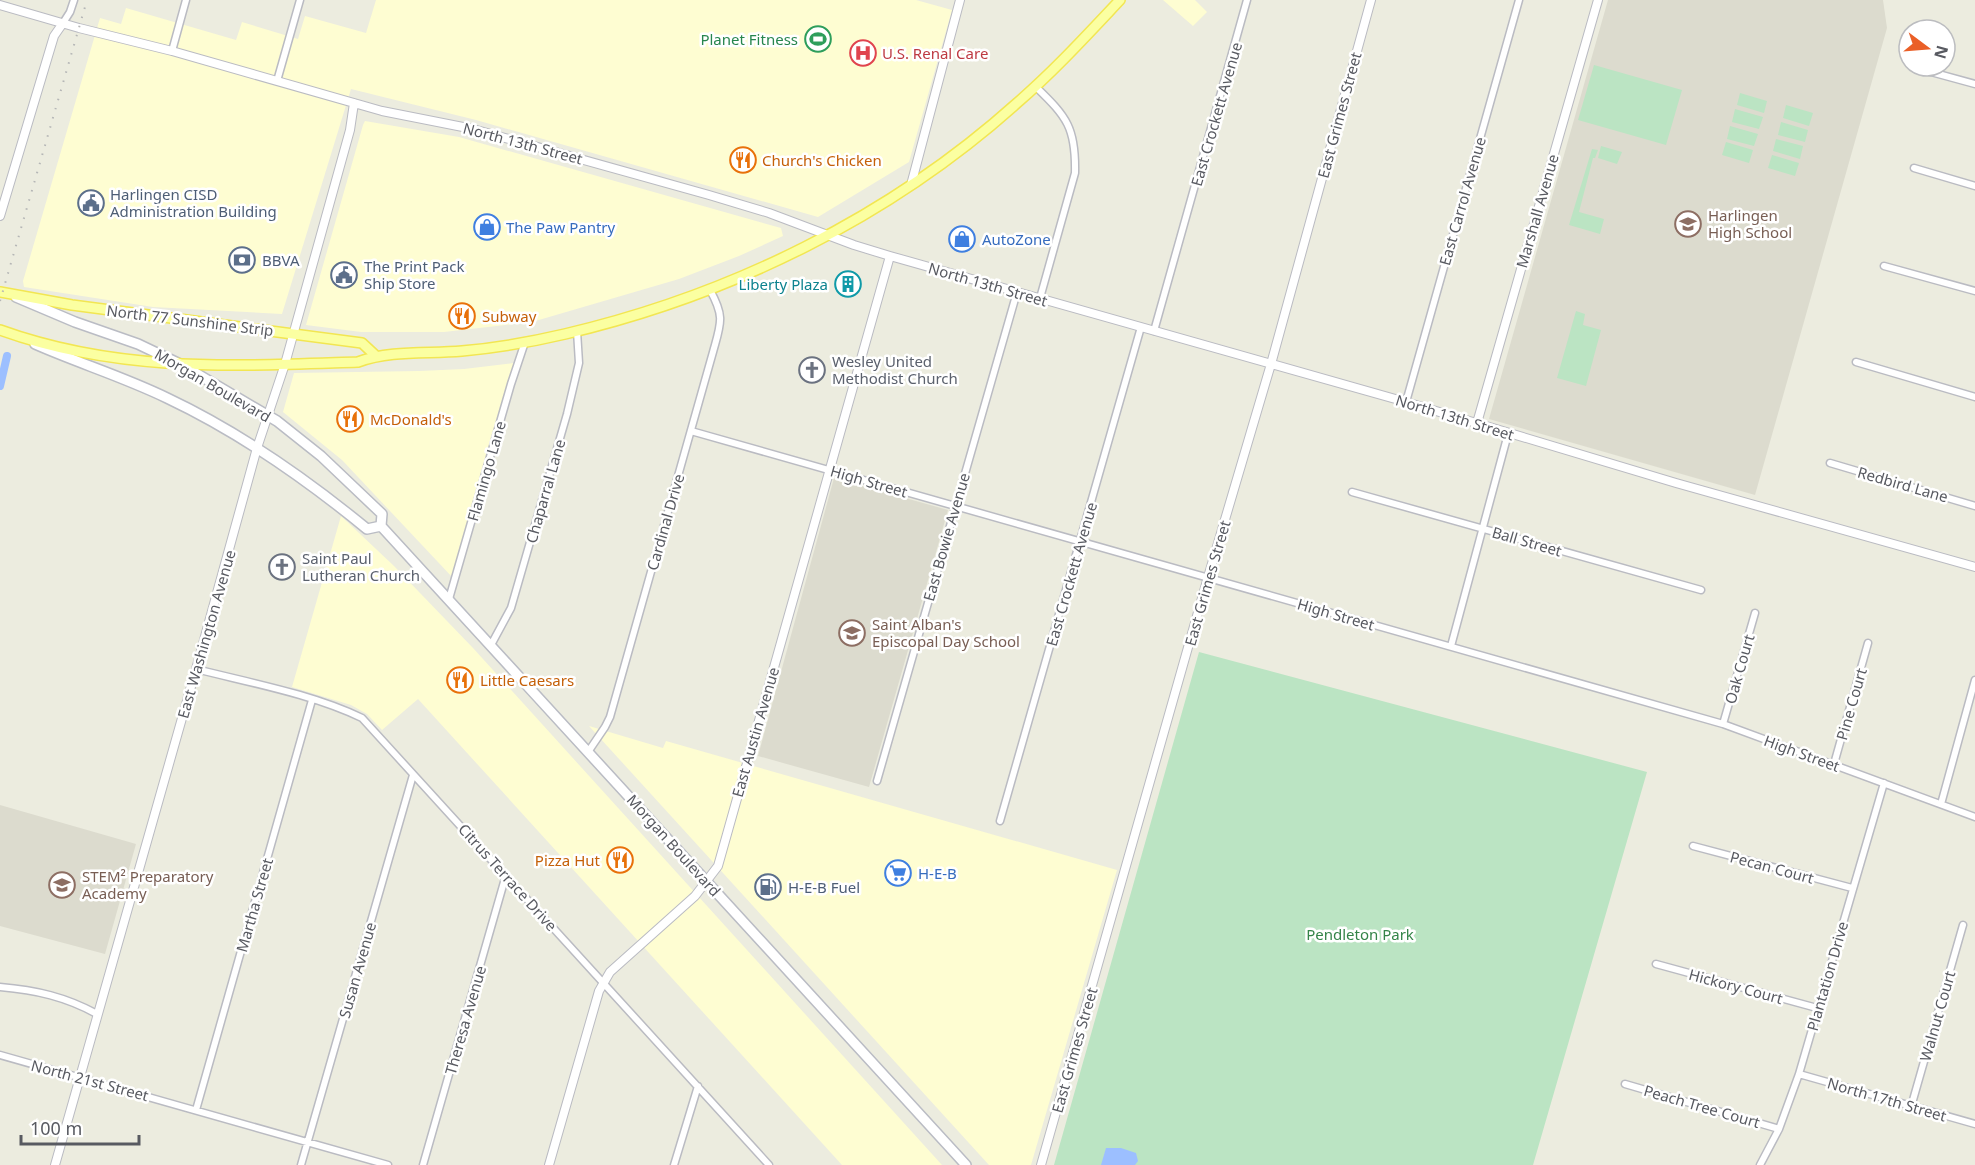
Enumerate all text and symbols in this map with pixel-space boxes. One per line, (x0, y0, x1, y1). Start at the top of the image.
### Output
north arrow (1897, 18, 1957, 78)
sports icon: Planet Fitness (803, 24, 833, 54)
place label: Planet Fitness (700, 29, 798, 49)
hospital icon: U.S. Renal Care (848, 38, 878, 68)
street label: East Crockett Avenue (1186, 40, 1246, 188)
place label: U.S. Renal Care (882, 43, 988, 63)
text: N (1929, 43, 1954, 61)
street label: East Grimes Street (1313, 49, 1366, 180)
street label: North 13th Street (461, 117, 585, 169)
street label: East Carrol Avenue (1434, 134, 1490, 268)
restaurant icon: Church's Chicken (728, 145, 758, 175)
place label: Church's Chicken (762, 150, 882, 170)
street label: Marshall Avenue (1511, 152, 1563, 270)
place label: Harlingen CISD Administration Building (110, 184, 277, 221)
public building icon: Harlingen CISD Administration Building (76, 188, 106, 218)
place label: Harlingen High School (1708, 205, 1792, 242)
school or university icon: Harlingen High School (1673, 209, 1703, 239)
shop icon: The Paw Pantry (472, 212, 502, 242)
place label: The Paw Pantry (506, 217, 616, 237)
shop icon: AutoZone (947, 224, 977, 254)
place label: AutoZone (982, 229, 1051, 249)
bank icon: BBVA (227, 245, 257, 275)
place label: BBVA (262, 250, 300, 270)
place label: The Print Pack Ship Store (364, 256, 464, 293)
street label: North 13th Street (926, 257, 1050, 311)
public building icon: The Print Pack Ship Store (329, 260, 359, 290)
building icon: Liberty Plaza (833, 269, 863, 299)
place label: Liberty Plaza (739, 274, 828, 294)
street label: North 77 Sunshine Strip (105, 300, 275, 340)
restaurant icon: Subway (447, 301, 477, 331)
place label: Subway (482, 306, 537, 326)
street label: Morgan Boulevard (151, 344, 275, 426)
place label: Wesley United Methodist Church (832, 351, 958, 388)
church icon: Wesley United Methodist Church (797, 355, 827, 385)
street label: North 13th Street (1393, 389, 1517, 445)
restaurant icon: McDonald's (335, 404, 365, 434)
place label: McDonald's (370, 409, 452, 429)
street label: Flamingo Lane (462, 419, 510, 523)
street label: Chaparral Lane (521, 437, 569, 545)
street label: High Street (828, 460, 910, 502)
street label: Redbird Lane (1855, 462, 1951, 506)
street label: Cardinal Drive (642, 471, 688, 573)
street label: East Bowie Avenue (918, 471, 974, 603)
street label: East Crockett Avenue (1041, 500, 1101, 648)
street label: East Grimes Street (1180, 517, 1235, 648)
street label: Ball Street (1490, 522, 1565, 561)
street label: East Washington Avenue (172, 547, 240, 721)
place label: Saint Paul Lutheran Church (302, 548, 420, 585)
church icon: Saint Paul Lutheran Church (267, 552, 297, 582)
street label: High Street (1295, 593, 1377, 635)
place label: Saint Alban's Episcopal Day School (872, 614, 1020, 651)
school or university icon: Saint Alban's Episcopal Day School (837, 618, 867, 648)
street label: Oak Court (1720, 631, 1759, 706)
restaurant icon: Little Caesars (445, 665, 475, 695)
street label: East Austin Avenue (727, 665, 783, 799)
street label: Pine Court (1831, 665, 1871, 742)
place label: Little Caesars (480, 670, 574, 690)
street label: High Street (1761, 730, 1843, 776)
street label: Morgan Boulevard (623, 790, 725, 900)
street label: Citrus Terrace Drive (454, 819, 562, 935)
restaurant icon: Pizza Hut (605, 845, 635, 875)
street label: Pecan Court (1728, 846, 1817, 888)
place label: Pizza Hut (535, 850, 601, 870)
street label: Martha Street (231, 855, 277, 954)
supermarket icon: H-E-B (883, 858, 913, 888)
place label: H-E-B (918, 863, 957, 883)
place label: STEM² Preparatory Academy (82, 866, 214, 903)
school or university icon: STEM² Preparatory Academy (47, 870, 77, 900)
fuel station icon: H-E-B Fuel (753, 872, 783, 902)
place label: H-E-B Fuel (788, 877, 860, 897)
street label: Plantation Drive (1802, 919, 1852, 1033)
street label: Susan Avenue (334, 920, 380, 1020)
park label: Pendleton Park (1306, 924, 1414, 944)
street label: Theresa Avenue (440, 963, 490, 1077)
street label: Hickory Court (1687, 964, 1786, 1008)
street label: Walnut Court (1915, 968, 1960, 1064)
street label: East Grimes Street (1047, 984, 1102, 1115)
street label: North 21st Street (29, 1055, 151, 1105)
street label: North 17th Street (1825, 1072, 1949, 1126)
street label: Peach Tree Court (1642, 1080, 1763, 1132)
scale bar (21, 1108, 140, 1146)
text: 100 m (30, 1116, 82, 1140)

